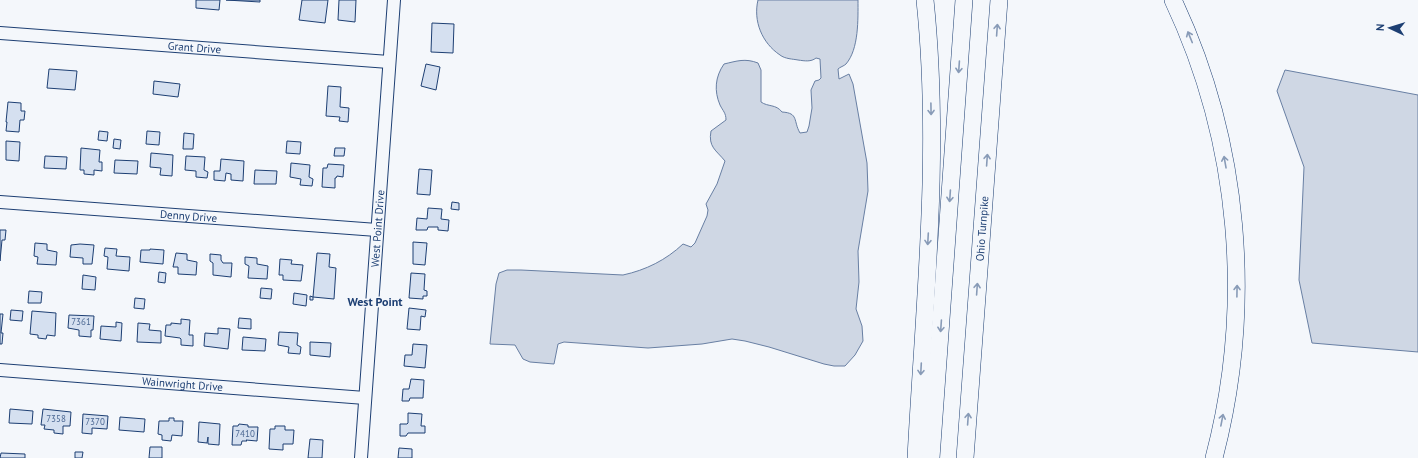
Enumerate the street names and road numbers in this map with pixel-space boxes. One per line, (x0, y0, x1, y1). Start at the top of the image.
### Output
street label: Grant Drive (167, 39, 222, 56)
street label: West Point Drive (368, 189, 387, 268)
street label: Ohio Turnpike (973, 195, 991, 262)
street label: Denny Drive (159, 207, 218, 225)
street label: Wainwright Drive (141, 374, 224, 394)

